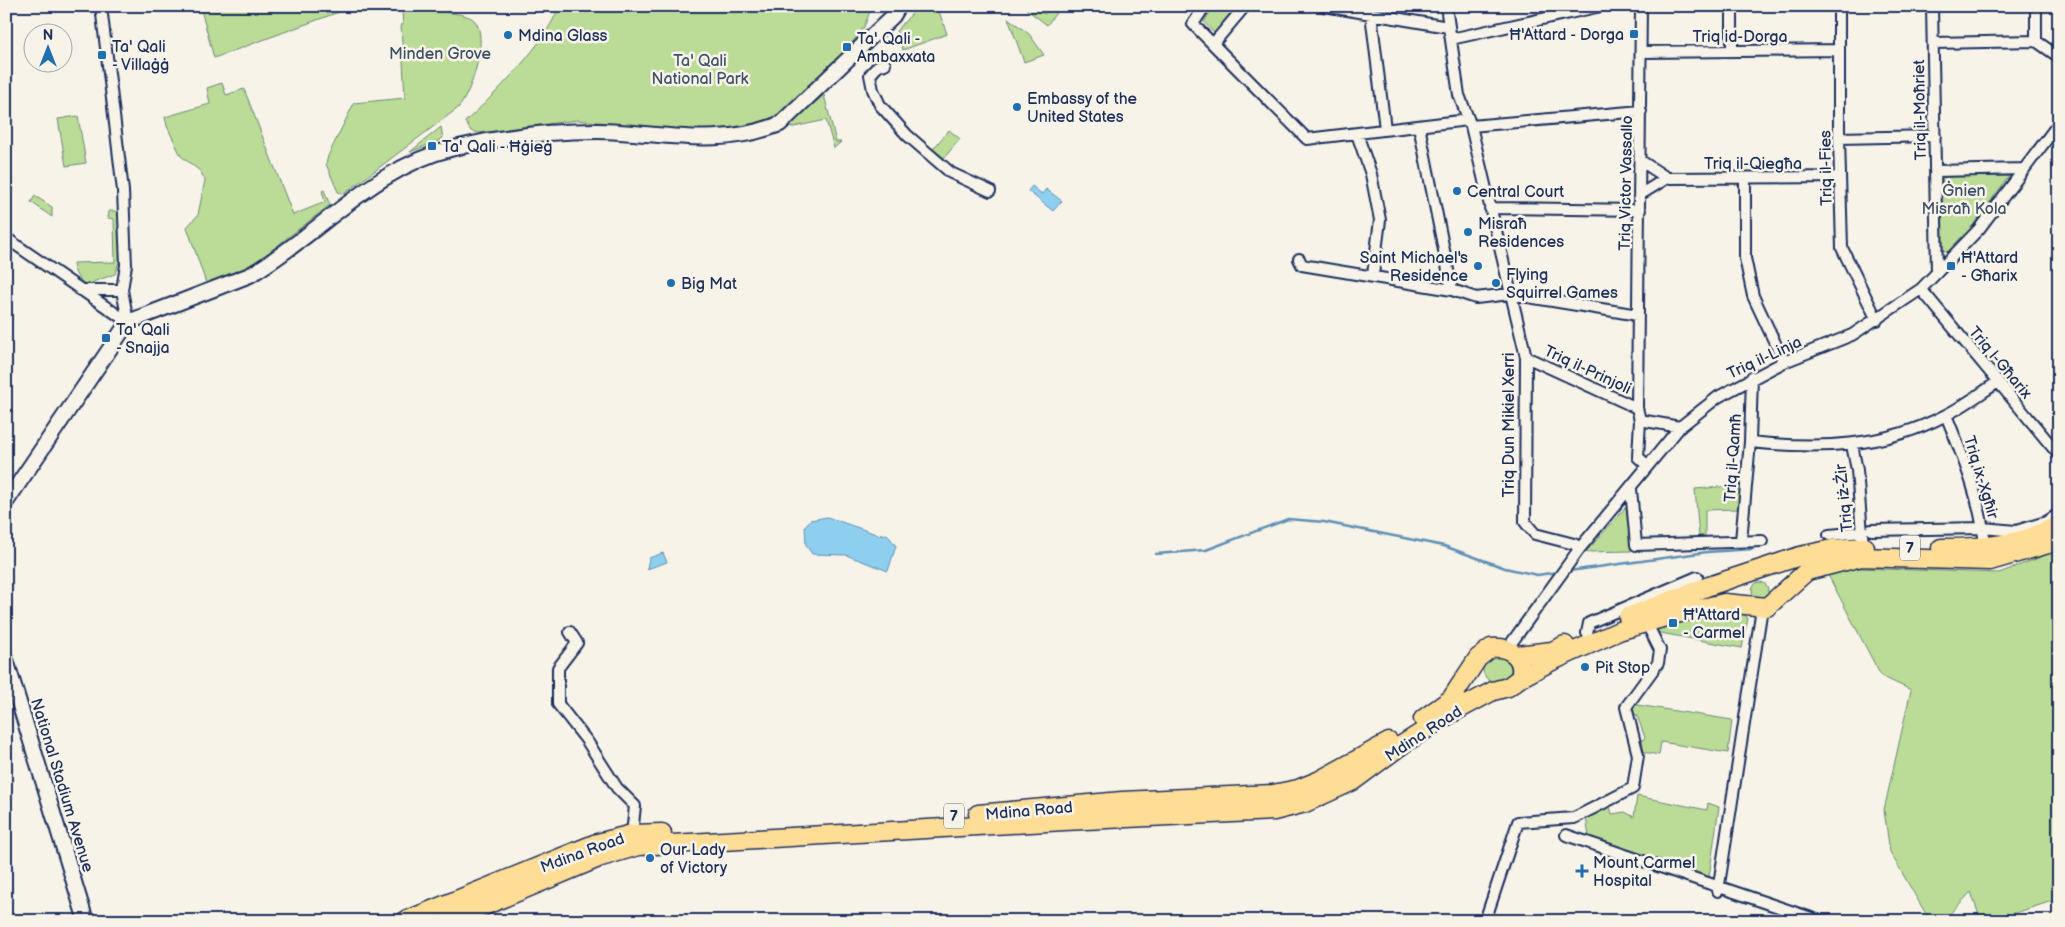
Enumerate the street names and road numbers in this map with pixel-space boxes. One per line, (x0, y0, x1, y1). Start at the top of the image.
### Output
street label: Triq id-Dorga (1692, 28, 1788, 47)
street label: Triq il-Moħriet (1910, 59, 1931, 160)
street label: Triq Victor Vassallo (1616, 115, 1637, 251)
street label: Triq il-Fies (1816, 130, 1837, 206)
street label: Triq il-Qiegħa (1704, 155, 1802, 174)
street label: Triq l-Għarix (1964, 323, 2036, 403)
street label: Triq il-Linja (1724, 333, 1805, 384)
street label: Triq il-Prinjoli (1541, 342, 1634, 399)
street label: Triq Dun Mikiel Xerri (1500, 352, 1519, 498)
street label: Triq il-Qamħ (1721, 413, 1746, 503)
street label: Triq ix-Xgħir (1959, 434, 2002, 521)
street label: Triq iż-Żir (1829, 463, 1857, 533)
road number: 7 (1900, 536, 1920, 560)
street label: National Stadium Avenue (26, 696, 97, 875)
street label: Mdina Road (1382, 702, 1466, 766)
street label: Mdina Road (985, 798, 1074, 825)
road number: 7 (944, 804, 964, 828)
street label: Mdina Road (538, 829, 627, 877)

